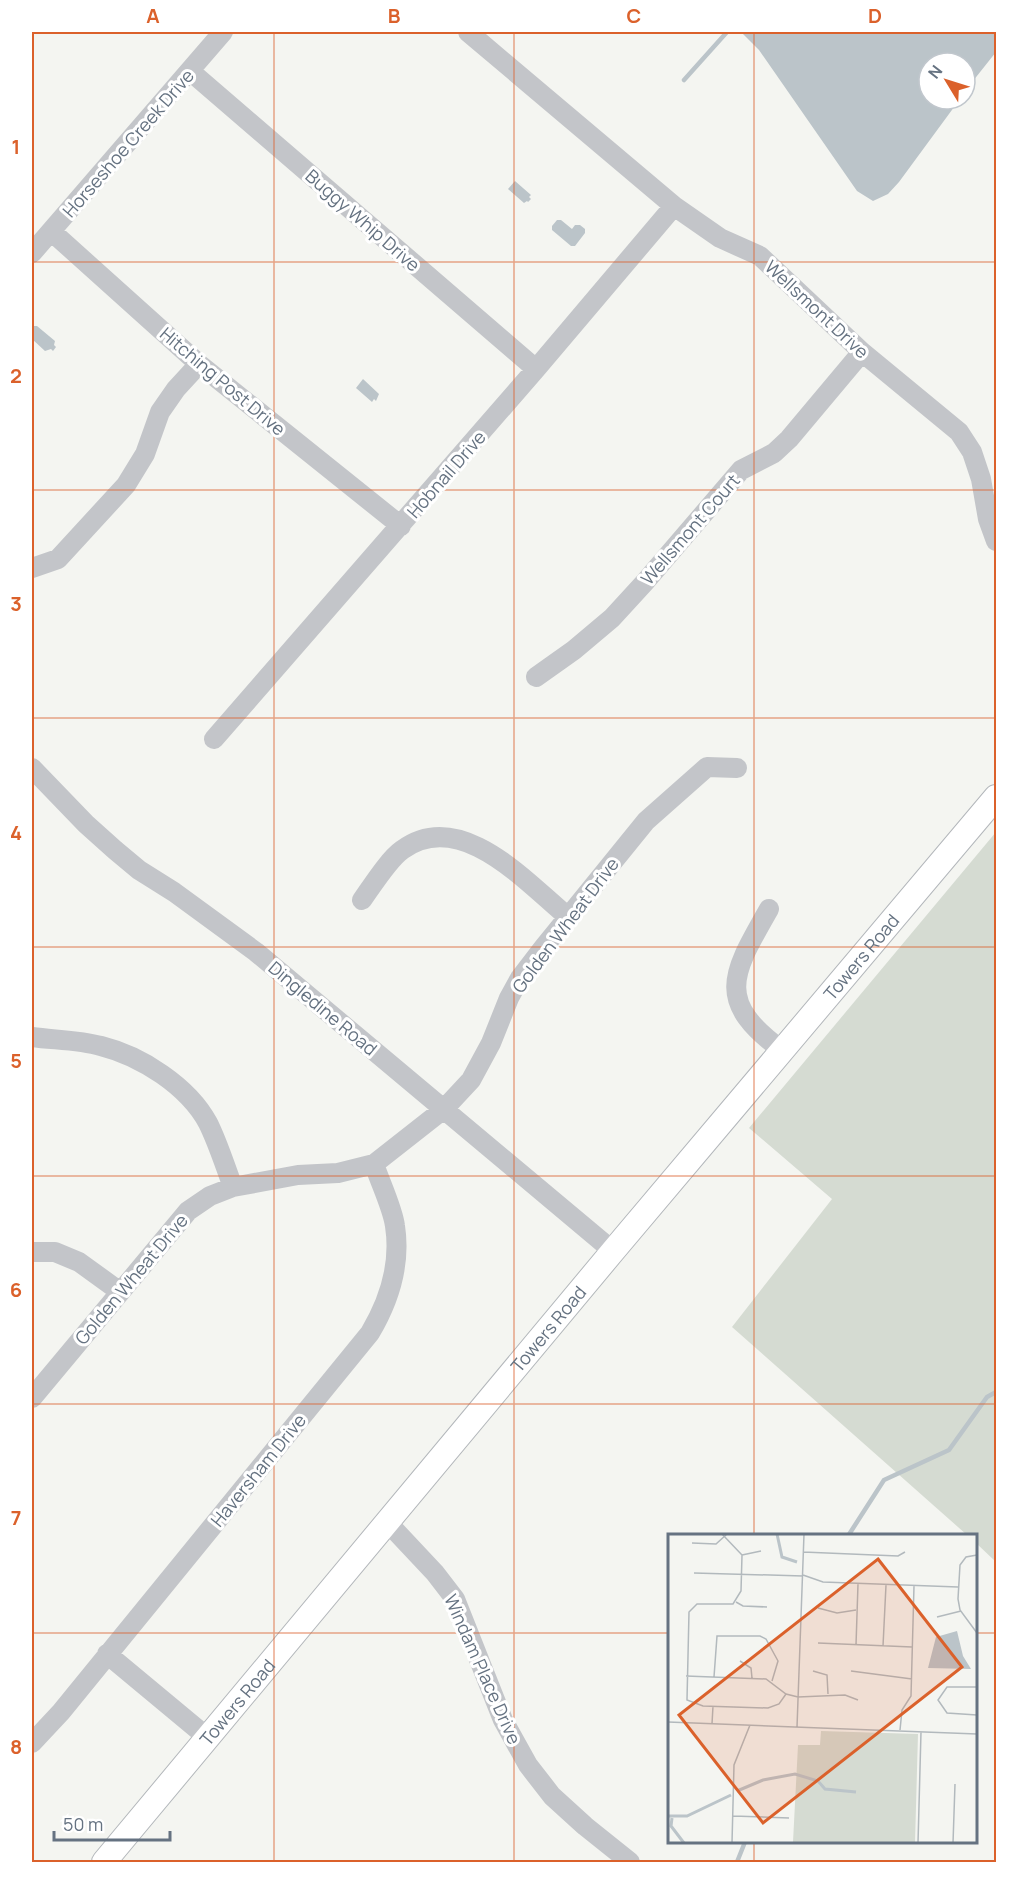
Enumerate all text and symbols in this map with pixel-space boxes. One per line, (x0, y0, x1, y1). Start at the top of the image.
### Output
text: A (146, 2, 160, 29)
text: B (388, 2, 401, 29)
text: C (627, 2, 641, 29)
text: D (868, 2, 882, 29)
north arrow (917, 51, 977, 111)
text: N (923, 60, 947, 83)
street label: Horseshoe Creek Drive (57, 64, 199, 222)
text: 1 (12, 133, 20, 160)
street label: Buggy Whip Drive (301, 164, 425, 276)
street label: Wellsmont Drive (760, 255, 874, 363)
street label: Hitching Post Drive (155, 321, 291, 441)
text: 2 (10, 362, 22, 389)
street label: Hobnail Drive (401, 425, 491, 523)
street label: Wellsmont Court (635, 469, 745, 589)
text: 3 (10, 590, 22, 617)
text: 4 (10, 819, 22, 846)
street label: Golden Wheat Drive (506, 852, 624, 998)
street label: Towers Road (818, 909, 904, 1005)
street label: Dingledine Road (264, 956, 382, 1060)
text: 5 (10, 1047, 22, 1074)
street label: Golden Wheat Drive (69, 1209, 193, 1349)
text: 6 (10, 1276, 22, 1303)
street label: Towers Road (505, 1281, 591, 1377)
street label: Haversham Drive (205, 1409, 311, 1531)
text: 7 (11, 1504, 21, 1531)
inset map (668, 1534, 977, 1843)
street label: Windam Place Drive (439, 1590, 527, 1748)
street label: Towers Road (194, 1654, 280, 1750)
text: 8 (10, 1733, 22, 1760)
scale bar (54, 1804, 170, 1842)
text: 50 m (63, 1812, 103, 1836)

